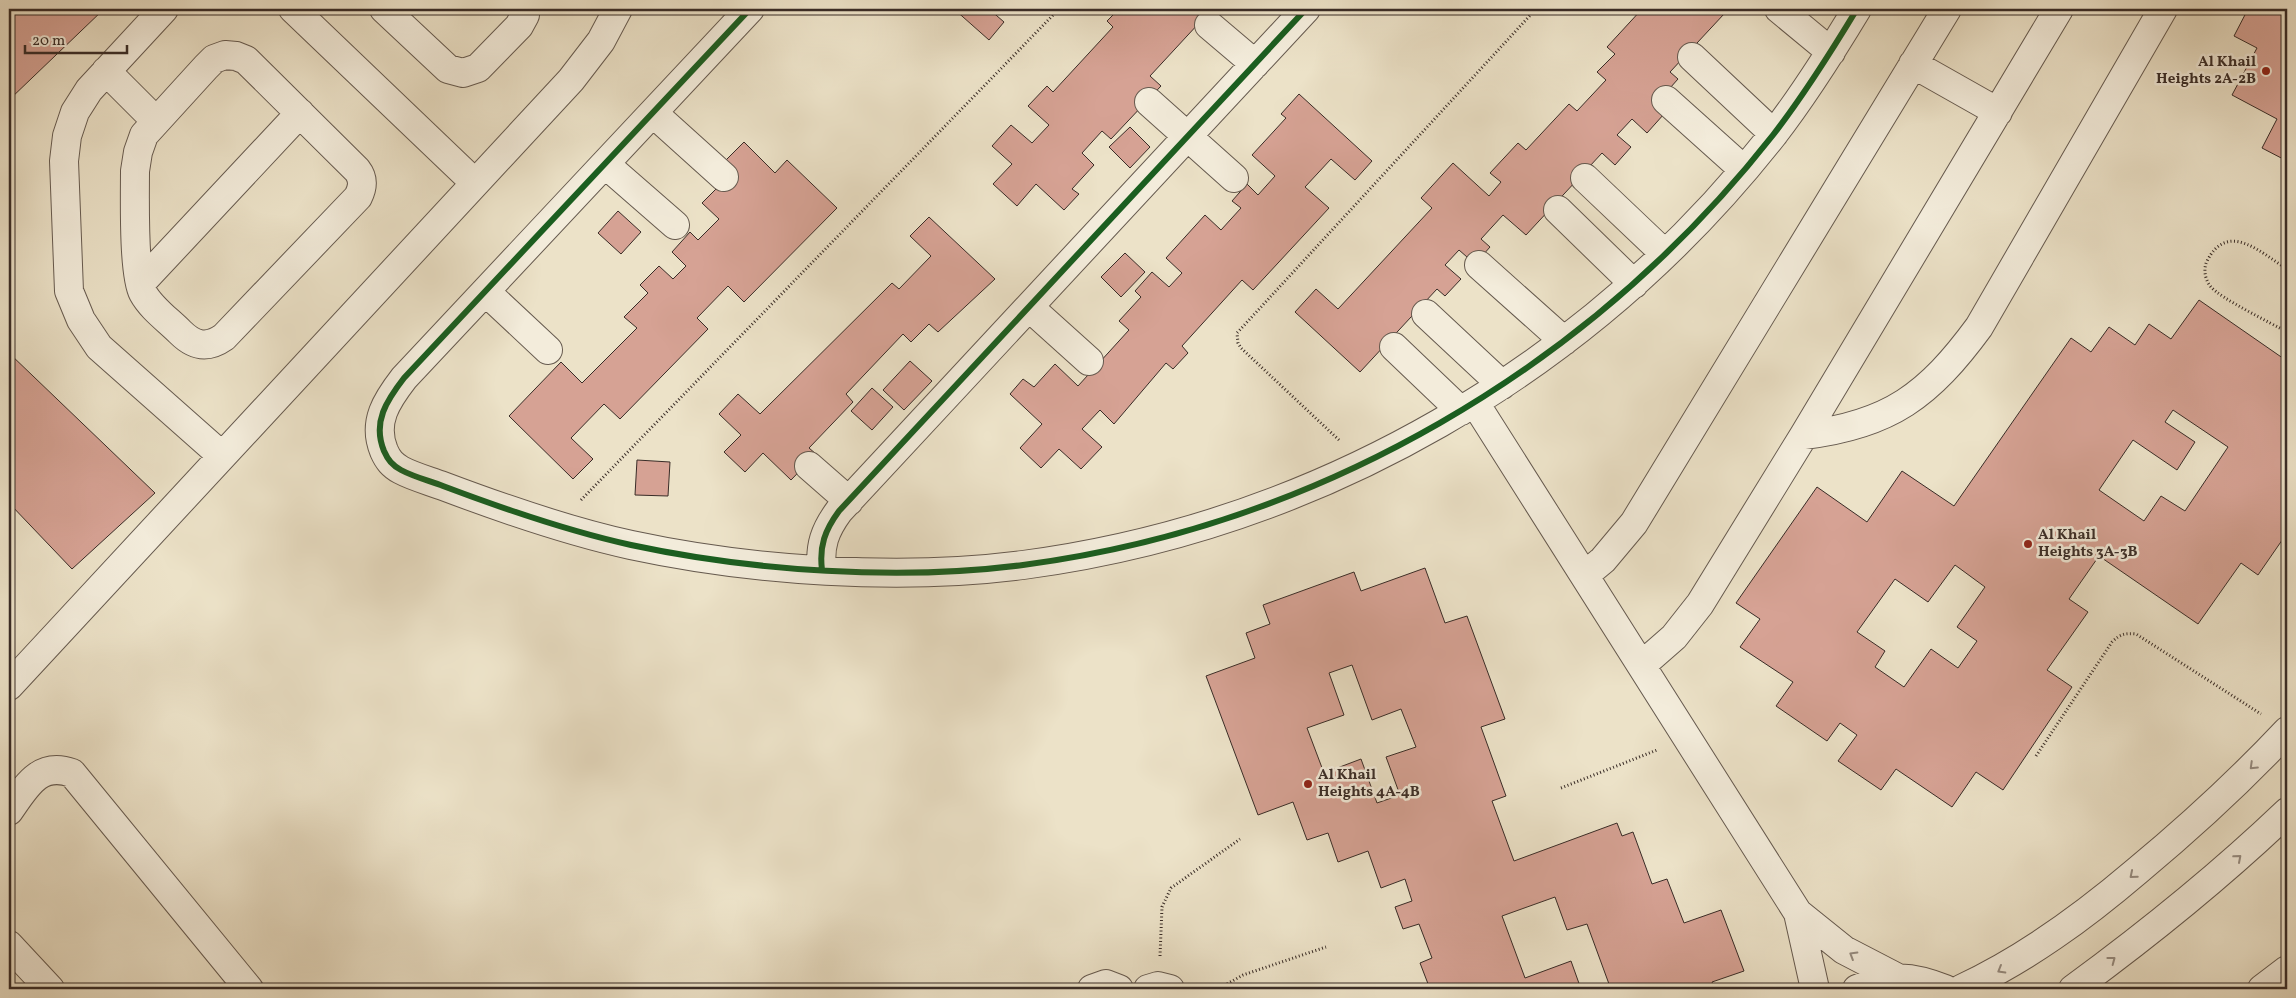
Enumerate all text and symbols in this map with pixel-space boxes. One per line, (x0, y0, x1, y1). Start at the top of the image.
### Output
scale bar (25, 22, 128, 54)
text: 20 m (32, 31, 65, 52)
place label: Al Khail Heights 2A-2B (2156, 52, 2256, 90)
marker: Al Khail Heights 2A-2B (2260, 65, 2272, 77)
place label: Al Khail Heights 3A-3B (2038, 525, 2138, 563)
marker: Al Khail Heights 3A-3B (2022, 538, 2034, 550)
one-way arrow (2250, 760, 2259, 769)
place label: Al Khail Heights 4A-4B (1318, 765, 1420, 803)
marker: Al Khail Heights 4A-4B (1302, 778, 1314, 790)
one-way arrow (2233, 854, 2242, 863)
one-way arrow (2130, 869, 2139, 877)
one-way arrow (1849, 951, 1858, 961)
one-way arrow (2106, 958, 2115, 966)
one-way arrow (1998, 964, 2007, 974)

